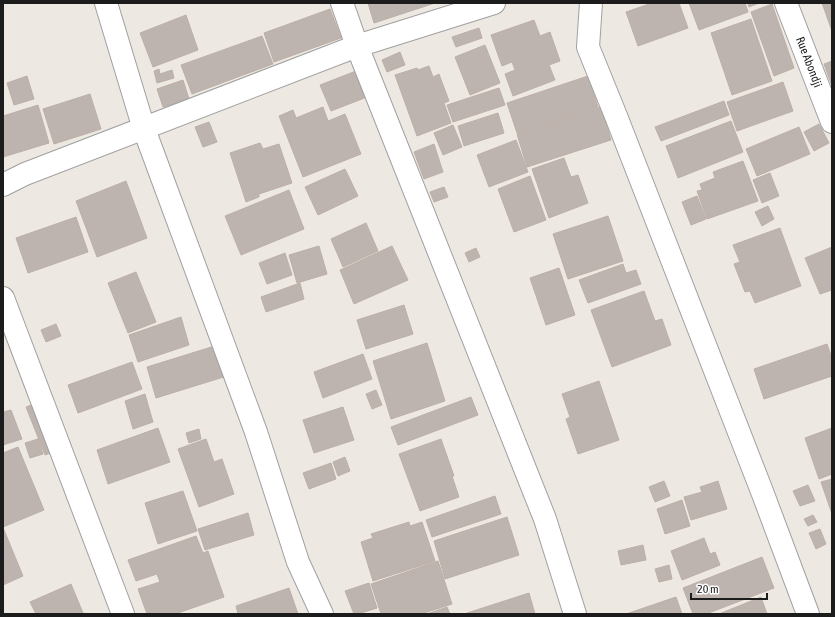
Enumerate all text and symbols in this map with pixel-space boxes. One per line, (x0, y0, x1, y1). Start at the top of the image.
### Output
street label: Rue Abondji (793, 35, 825, 89)
scale bar (691, 575, 767, 601)
text: 20 m (697, 582, 719, 596)

